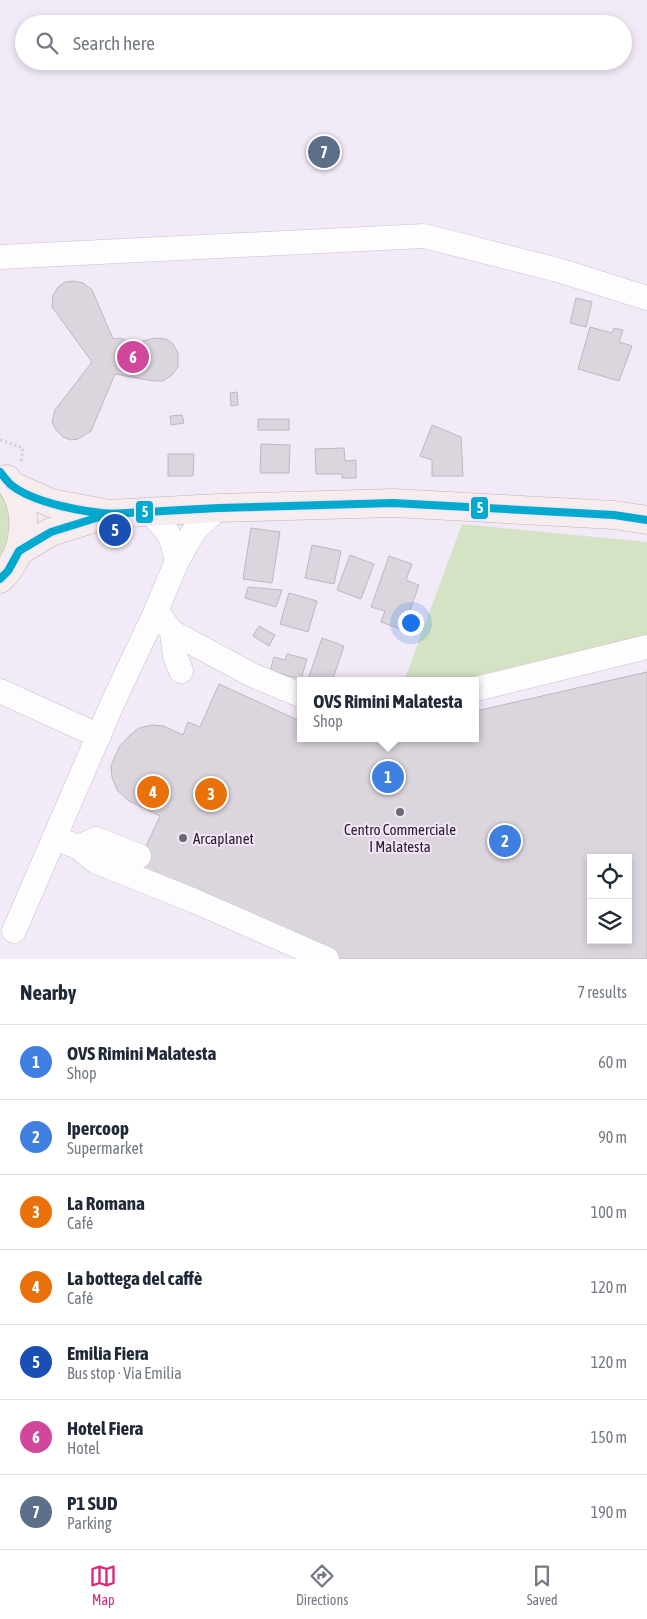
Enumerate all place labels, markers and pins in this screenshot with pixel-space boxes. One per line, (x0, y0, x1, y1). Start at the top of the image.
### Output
pin: 7 (308, 133, 340, 171)
pin: 6 (117, 338, 149, 376)
pin: 5 (99, 511, 131, 549)
pin: 1 (372, 758, 404, 796)
pin: 4 (137, 773, 169, 811)
pin: 3 (195, 775, 227, 813)
marker: Centro Commerciale I Malatesta (394, 806, 406, 818)
place label: Centro Commerciale I Malatesta (344, 821, 456, 855)
pin: 2 (489, 822, 521, 860)
place label: Arcaplanet (193, 830, 254, 847)
marker: Arcaplanet (177, 832, 189, 844)

